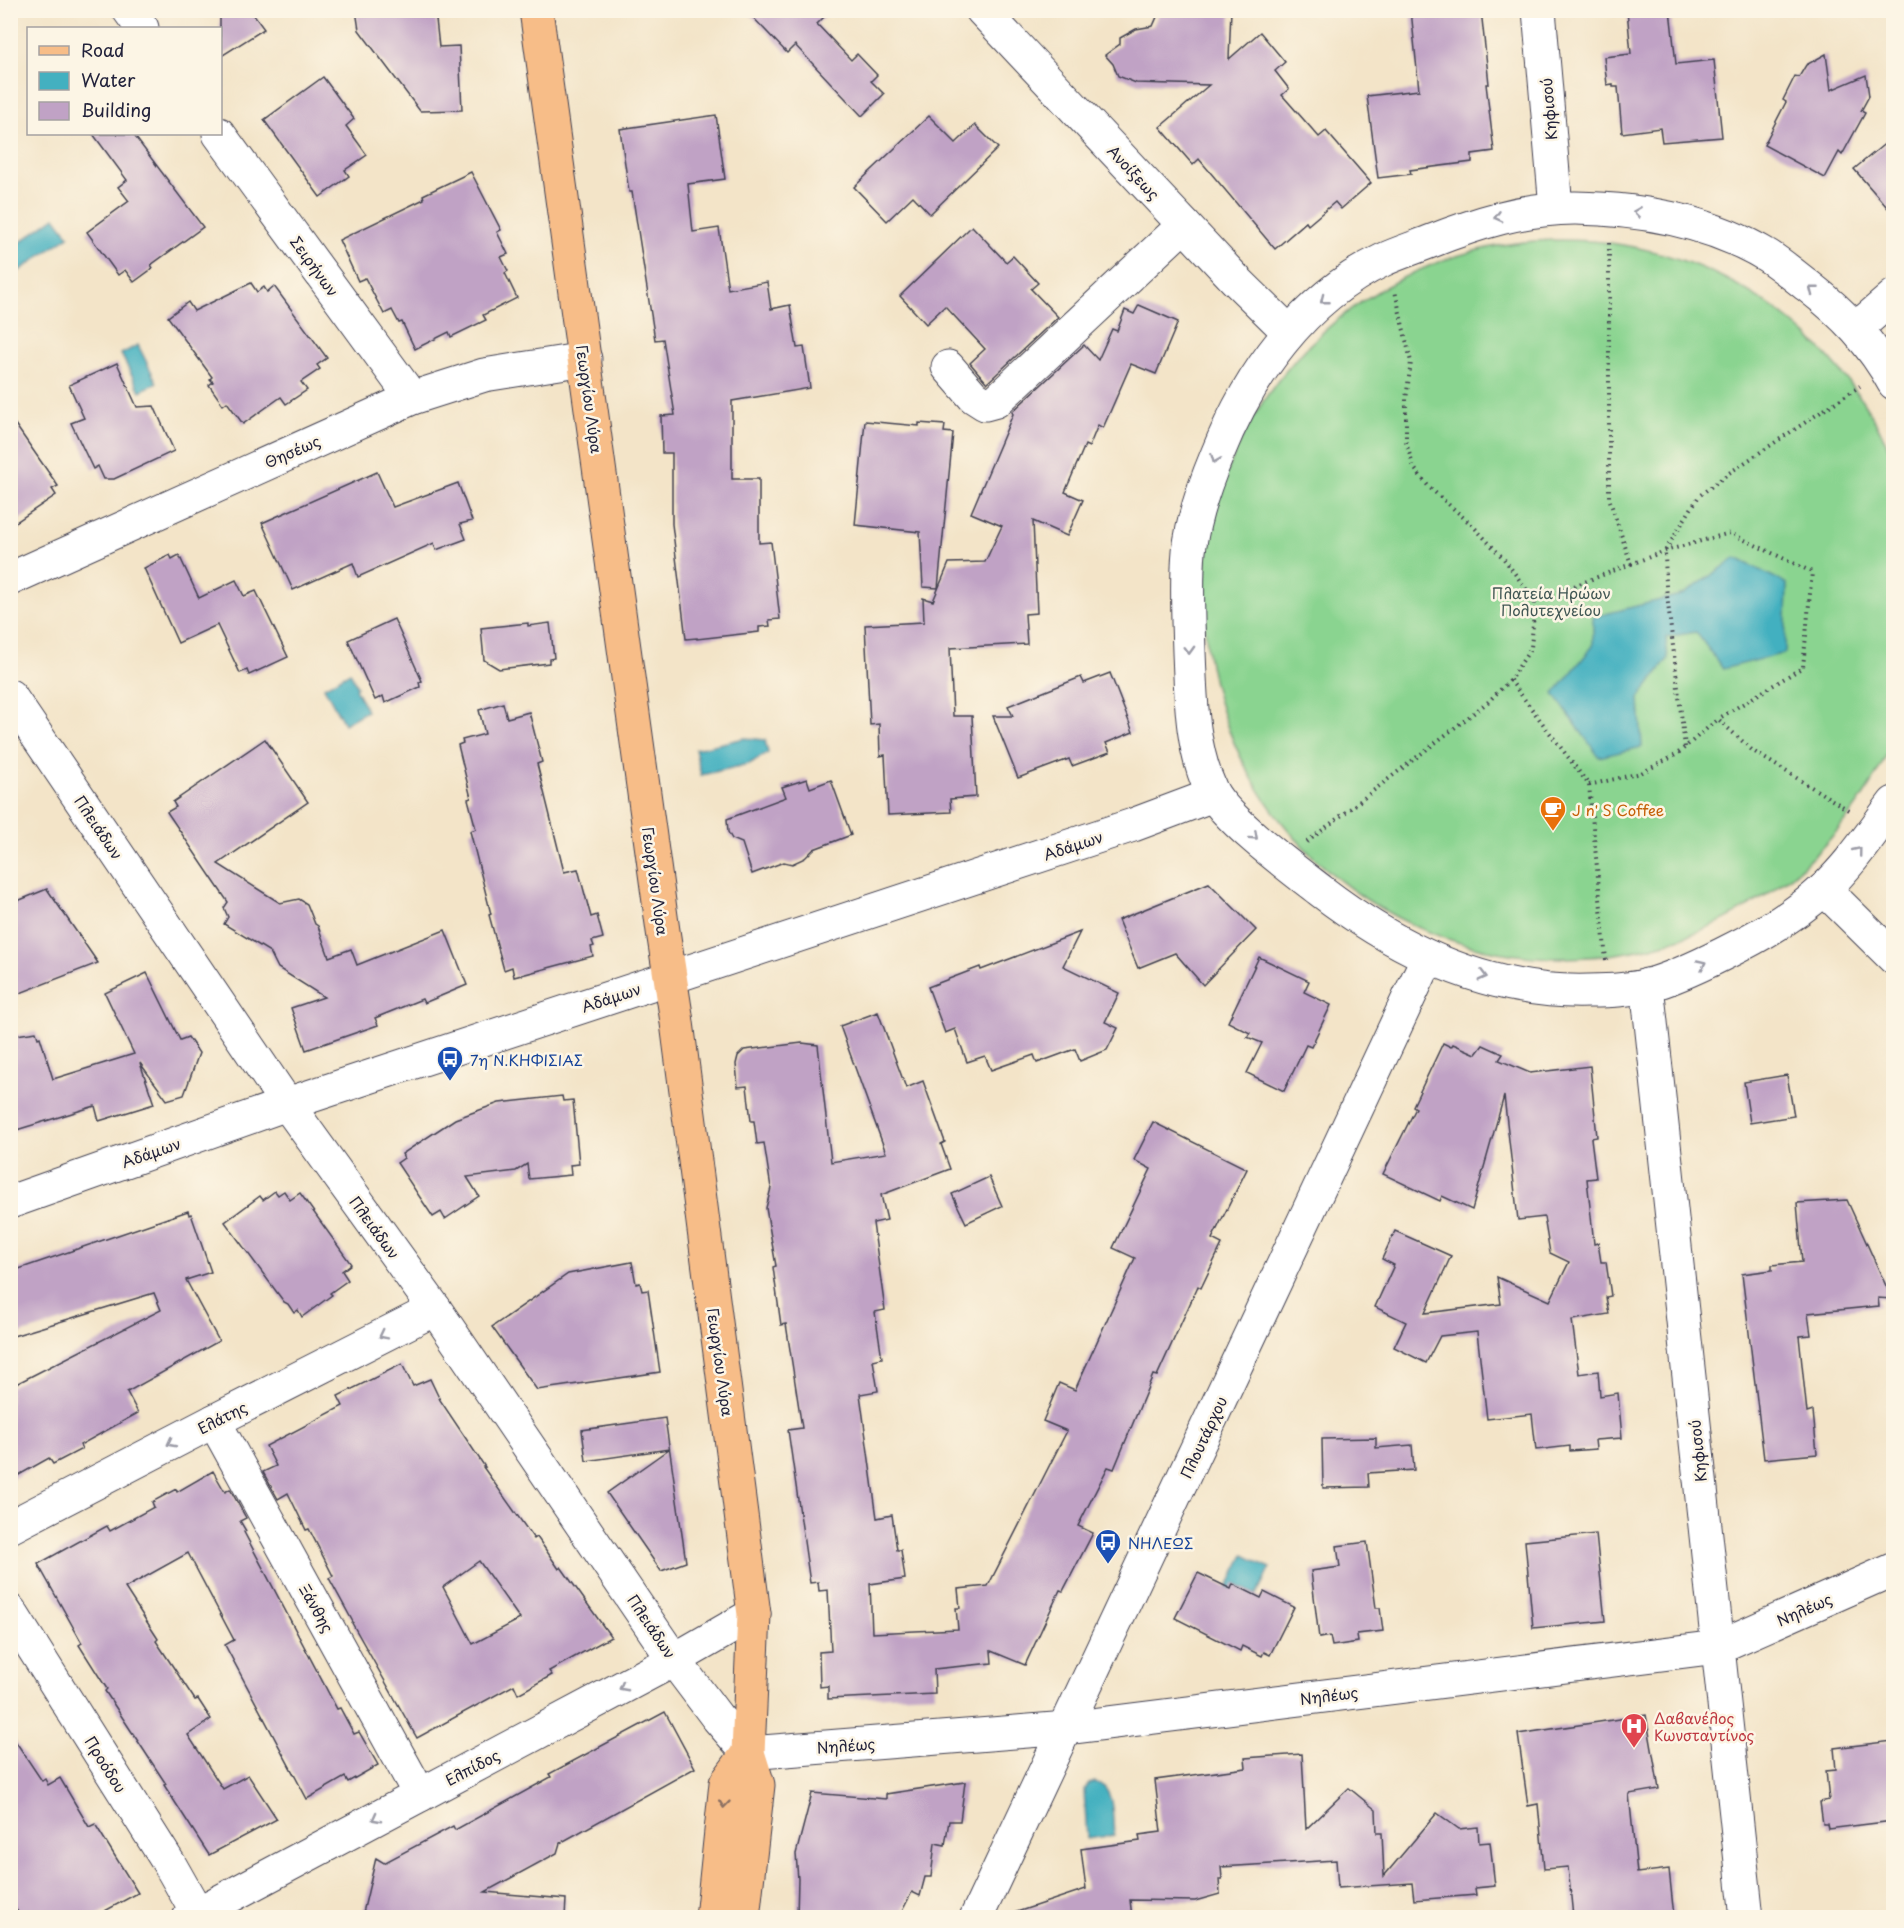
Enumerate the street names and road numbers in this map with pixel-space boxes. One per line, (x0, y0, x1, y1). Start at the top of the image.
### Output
street label: Κηφισού (1534, 77, 1562, 141)
street label: Ανοίξεως (1103, 140, 1166, 205)
street label: Σειρήνων (285, 231, 345, 301)
street label: Γεωργίου Λύρα (571, 343, 609, 455)
street label: Θησέως (261, 428, 324, 473)
street label: Πλειάδων (69, 790, 129, 864)
street label: Γεωργίου Λύρα (637, 825, 675, 937)
street label: Αδάμων (1040, 825, 1106, 865)
street label: Αδάμων (578, 977, 644, 1017)
street label: Αδάμων (118, 1131, 184, 1173)
street label: Πλειάδων (344, 1191, 406, 1263)
street label: Γεωργίου Λύρα (702, 1306, 740, 1418)
street label: Πλουτάρχου (1174, 1392, 1232, 1482)
street label: Ελάτης (193, 1395, 251, 1439)
street label: Κηφισού (1682, 1419, 1712, 1483)
street label: Ξάνθης (294, 1580, 340, 1637)
street label: Νηλέως (1773, 1587, 1836, 1631)
street label: Πλειάδων (622, 1589, 682, 1663)
street label: Νηλέως (1299, 1680, 1360, 1710)
street label: Προόδου (79, 1731, 133, 1797)
street label: Νηλέως (816, 1731, 876, 1759)
street label: Ελπίδος (441, 1743, 504, 1791)

